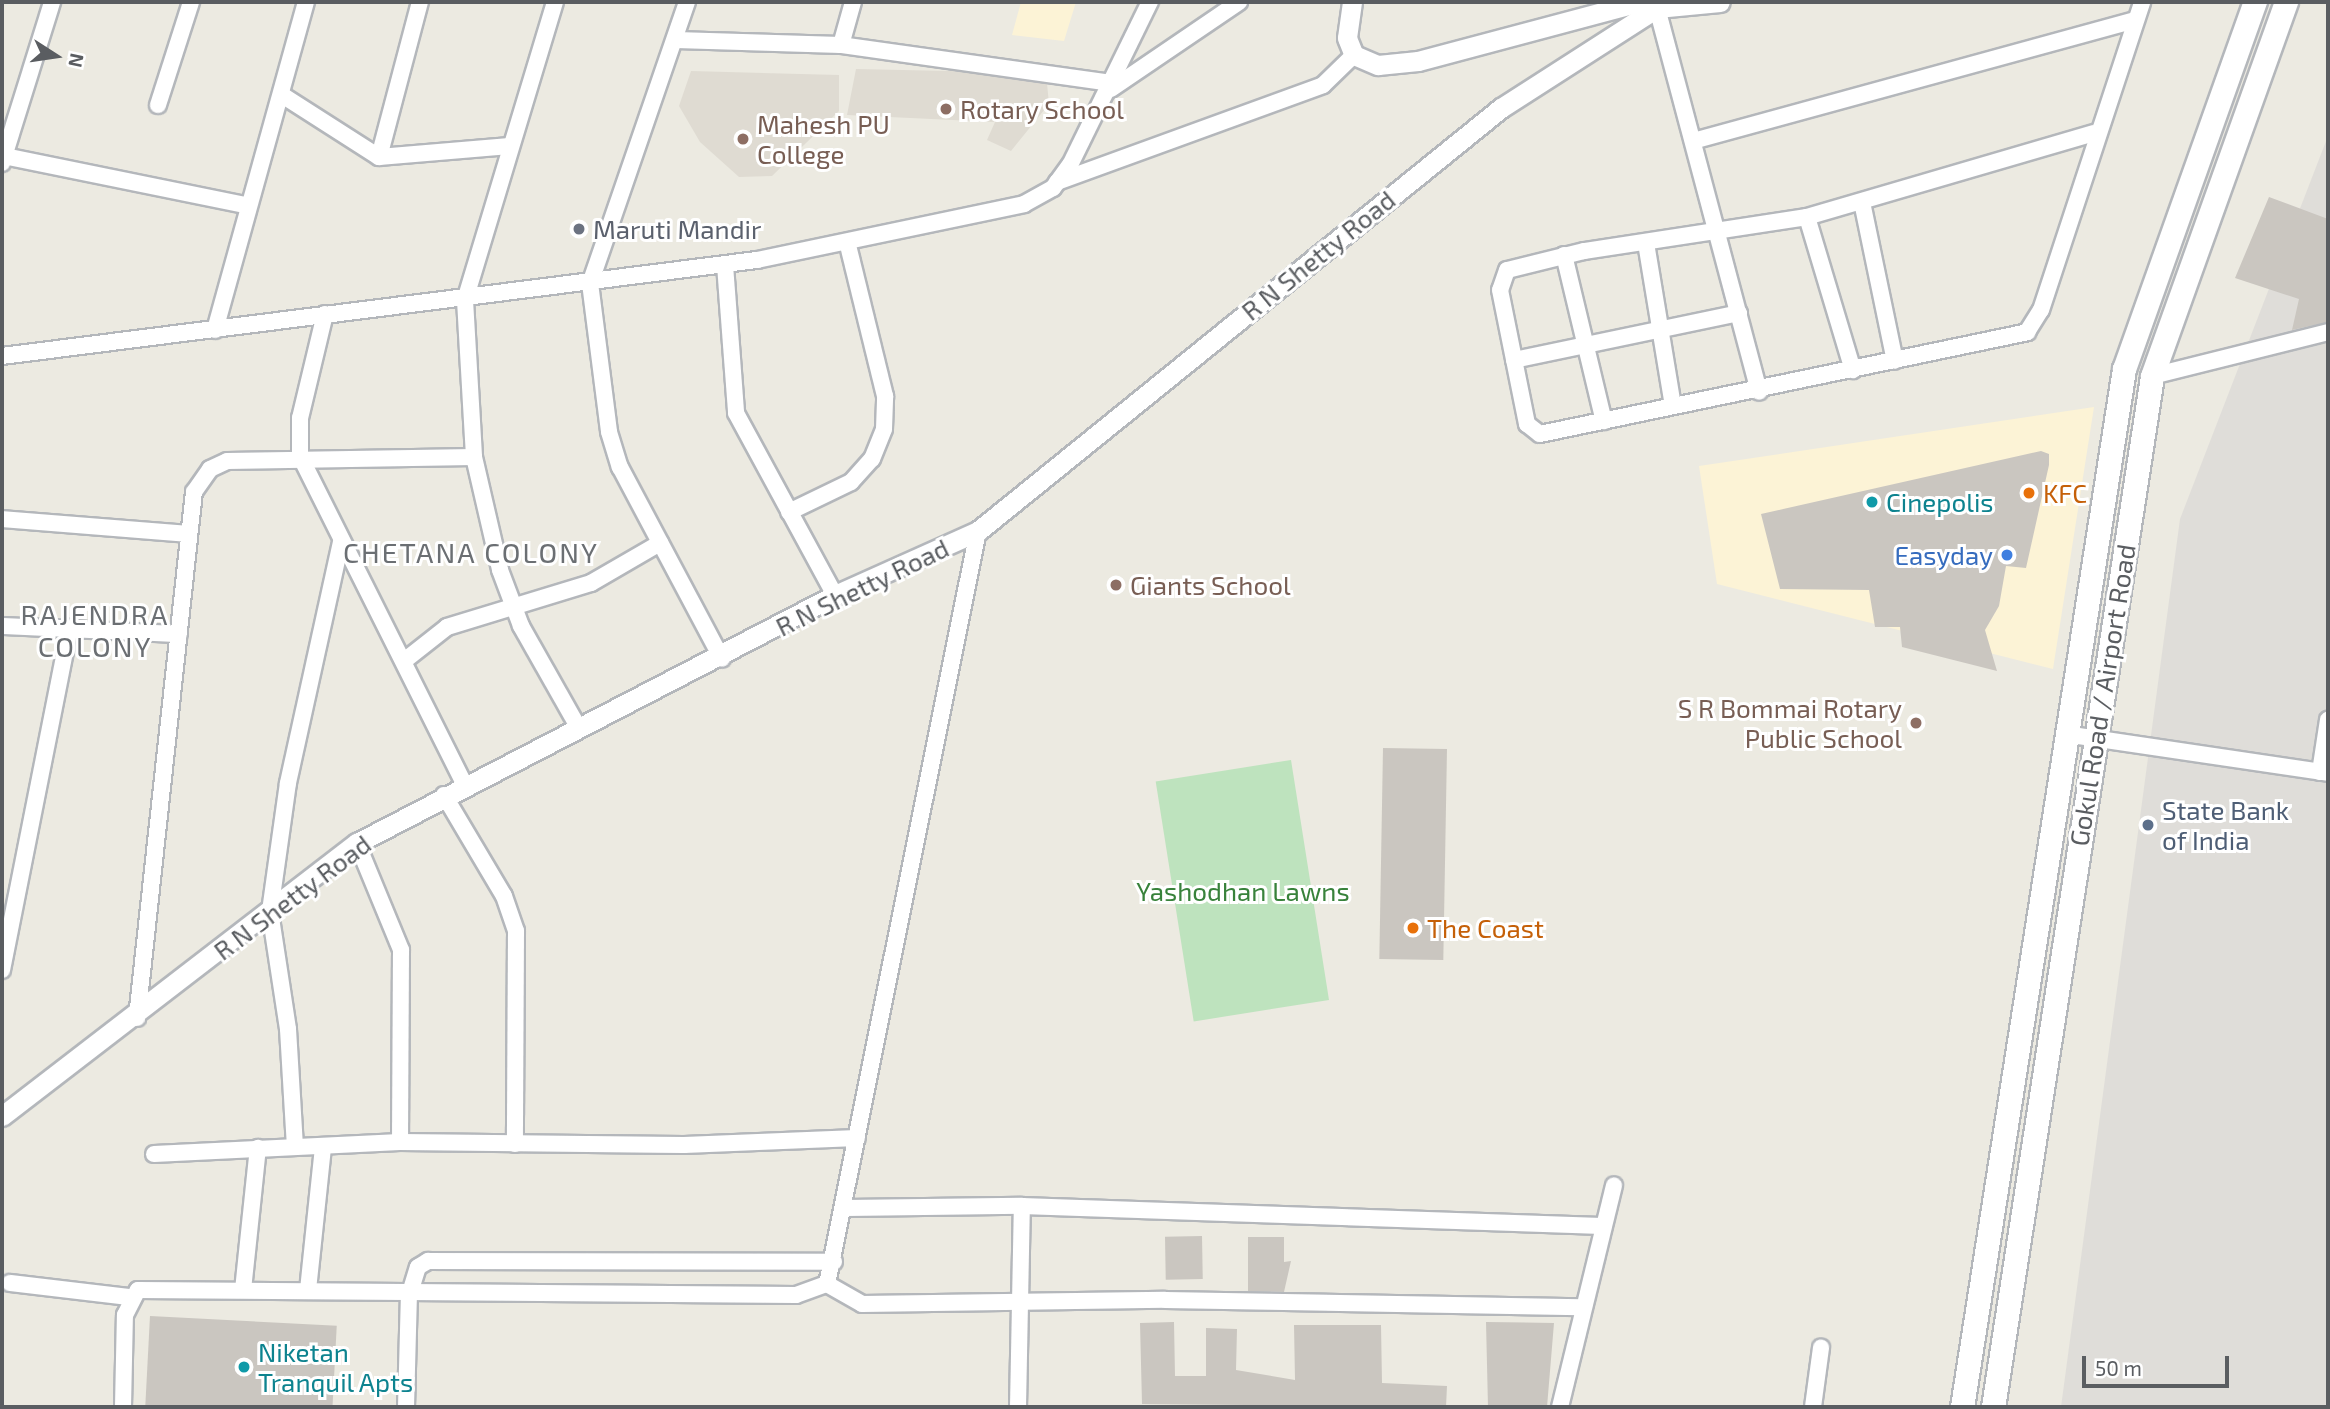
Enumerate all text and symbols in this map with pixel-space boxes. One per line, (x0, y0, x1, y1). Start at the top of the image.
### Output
north arrow (21, 21, 91, 91)
text: N (64, 51, 90, 70)
place label: Rotary School (960, 93, 1125, 125)
marker: Rotary School (938, 101, 954, 117)
place label: Mahesh PU College (757, 108, 890, 170)
marker: Mahesh PU College (735, 131, 751, 147)
street label: R N Shetty Road (1235, 183, 1401, 327)
place label: Maruti Mandir (593, 213, 761, 245)
marker: Maruti Mandir (571, 221, 587, 237)
place label: KFC (2043, 477, 2087, 509)
marker: KFC (2021, 485, 2037, 501)
place label: Cinepolis (1886, 486, 1994, 518)
marker: Cinepolis (1864, 494, 1880, 510)
street label: R N Shetty Road (770, 532, 954, 642)
district label: CHETANA COLONY (345, 535, 597, 569)
place label: Easyday (1894, 539, 1993, 571)
street label: Gokul Road / Airport Road (2063, 541, 2141, 849)
marker: Easyday (1999, 547, 2015, 563)
place label: Giants School (1130, 569, 1291, 601)
marker: Giants School (1108, 577, 1124, 593)
district label: RAJENDRA COLONY (22, 597, 168, 663)
place label: S R Bommai Rotary Public School (1678, 692, 1902, 754)
marker: S R Bommai Rotary Public School (1908, 715, 1924, 731)
place label: State Bank of India (2162, 794, 2289, 856)
marker: State Bank of India (2140, 817, 2156, 833)
street label: R N Shetty Road (207, 828, 377, 966)
park label: Yashodhan Lawns (1136, 875, 1350, 907)
place label: The Coast (1427, 912, 1544, 944)
marker: The Coast (1405, 920, 1421, 936)
place label: Niketan Tranquil Apts (258, 1336, 414, 1398)
scale bar (2085, 1342, 2232, 1386)
text: 50 m (2095, 1355, 2142, 1380)
marker: Niketan Tranquil Apts (236, 1359, 252, 1375)

